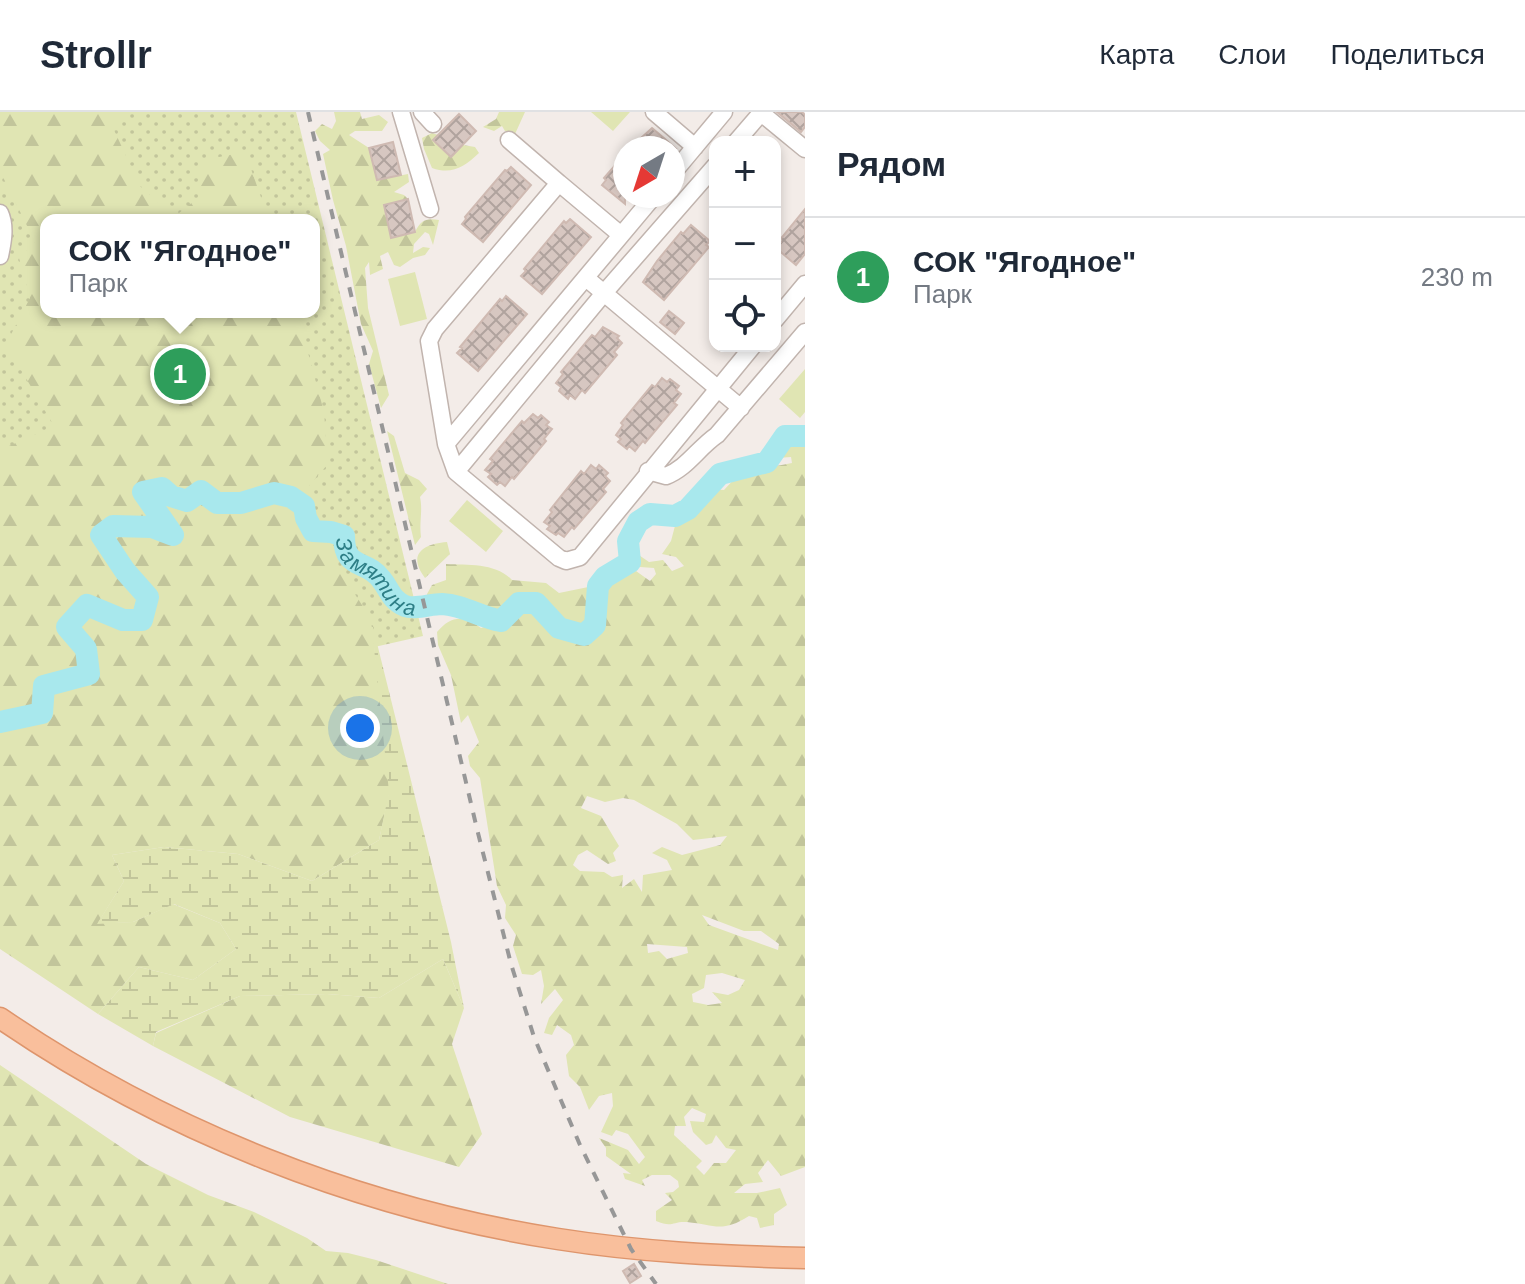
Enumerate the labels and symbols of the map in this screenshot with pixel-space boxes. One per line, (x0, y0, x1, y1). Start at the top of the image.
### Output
north arrow (613, 136, 685, 208)
pin: 1 (154, 344, 206, 404)
water label: Замятина (331, 536, 417, 621)
your location (340, 708, 380, 748)

